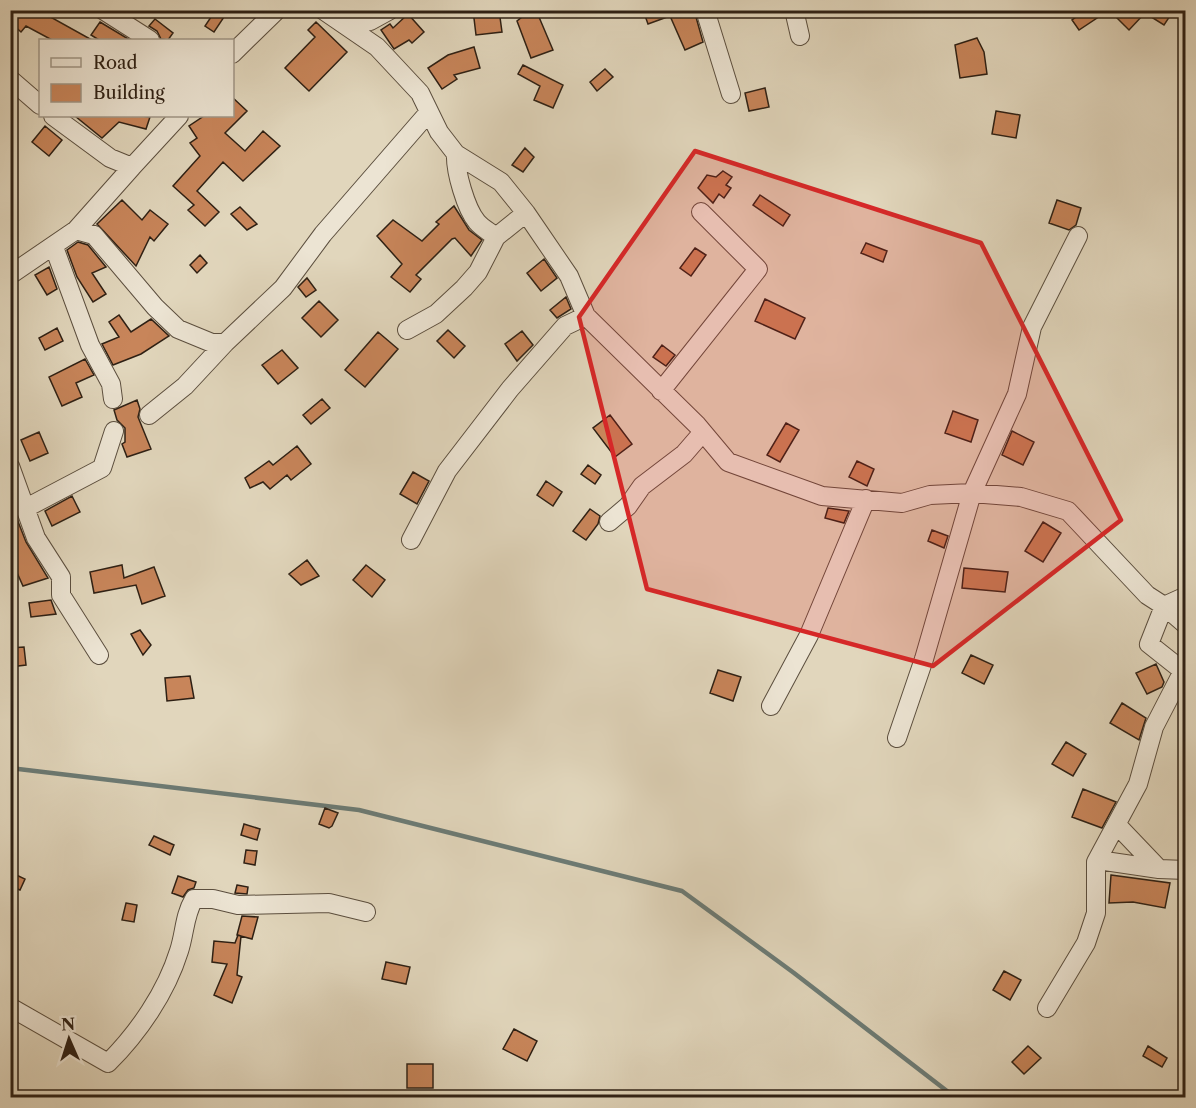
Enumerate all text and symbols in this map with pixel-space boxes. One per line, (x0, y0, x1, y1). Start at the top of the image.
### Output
legend (39, 39, 234, 117)
text: Road (93, 52, 138, 74)
text: Building (93, 82, 165, 104)
north arrow (39, 1009, 99, 1069)
text: N (61, 1014, 76, 1034)

